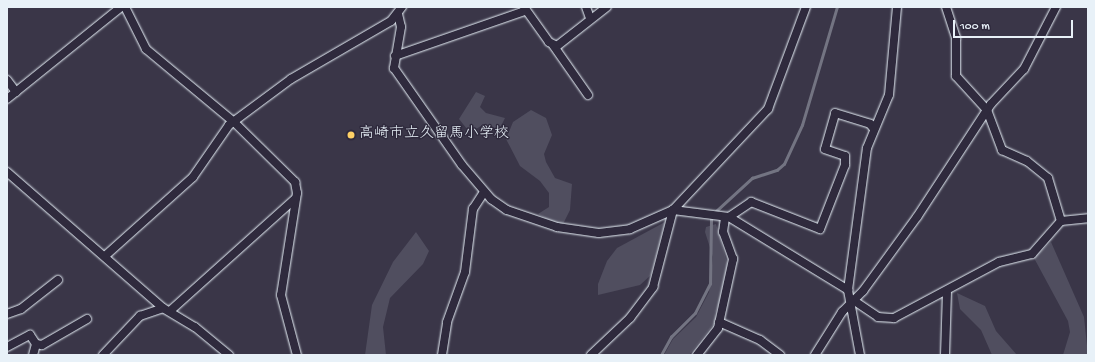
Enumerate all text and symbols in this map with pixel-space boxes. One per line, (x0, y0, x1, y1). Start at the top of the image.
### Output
scale bar (955, 12, 1075, 38)
text: 100 m (960, 20, 990, 34)
place label: 高崎市立久留馬小学校 (359, 126, 509, 144)
marker: 高崎市立久留馬小学校 (346, 130, 356, 140)

